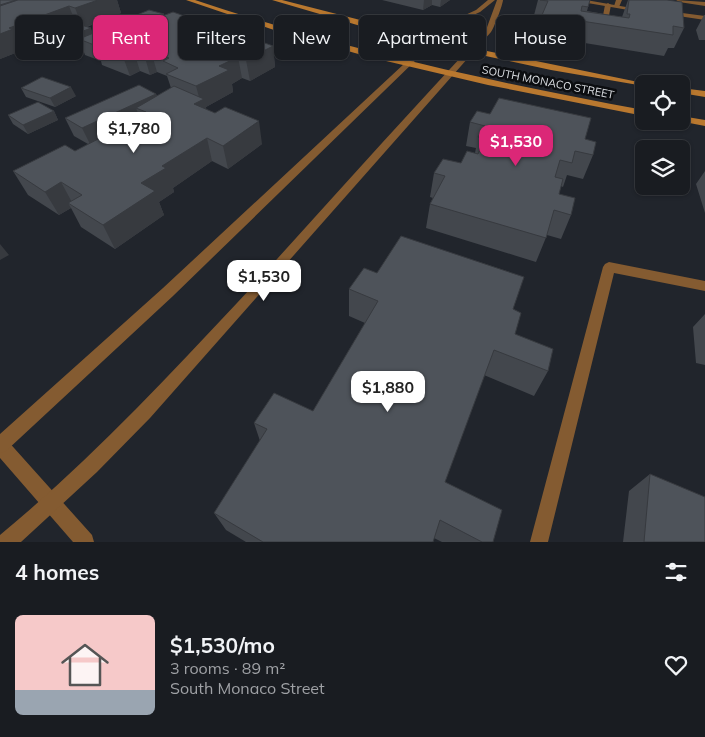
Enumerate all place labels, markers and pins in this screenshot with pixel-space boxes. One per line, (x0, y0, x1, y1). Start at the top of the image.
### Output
pin: $1,780 (93, 112, 175, 154)
pin: $1,530 (475, 124, 557, 167)
pin: $1,530 (223, 260, 305, 302)
pin: $1,880 (347, 370, 429, 413)

